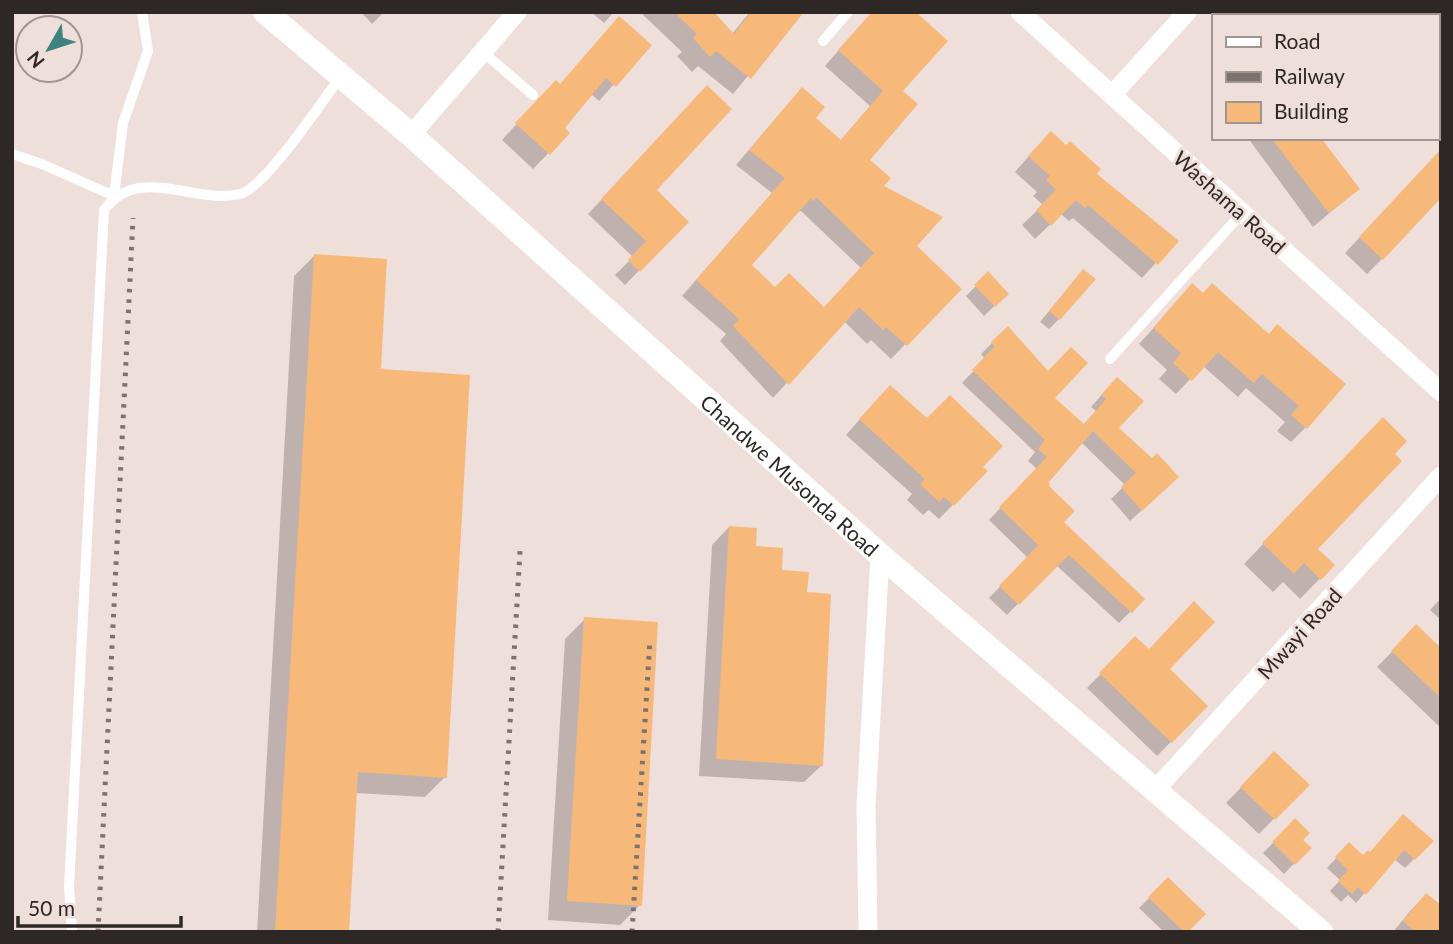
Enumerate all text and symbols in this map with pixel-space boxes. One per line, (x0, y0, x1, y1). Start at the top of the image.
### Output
north arrow (14, 14, 84, 84)
legend (1212, 14, 1439, 140)
text: Road (1274, 28, 1321, 53)
text: N (22, 47, 49, 73)
text: Railway (1274, 63, 1345, 88)
text: Building (1274, 98, 1349, 123)
street label: Washama Road (1169, 145, 1291, 259)
street label: Chandwe Musonda Road (696, 388, 884, 561)
street label: Mwayi Road (1252, 582, 1346, 684)
scale bar (18, 884, 180, 928)
text: 50 m (28, 895, 75, 920)

